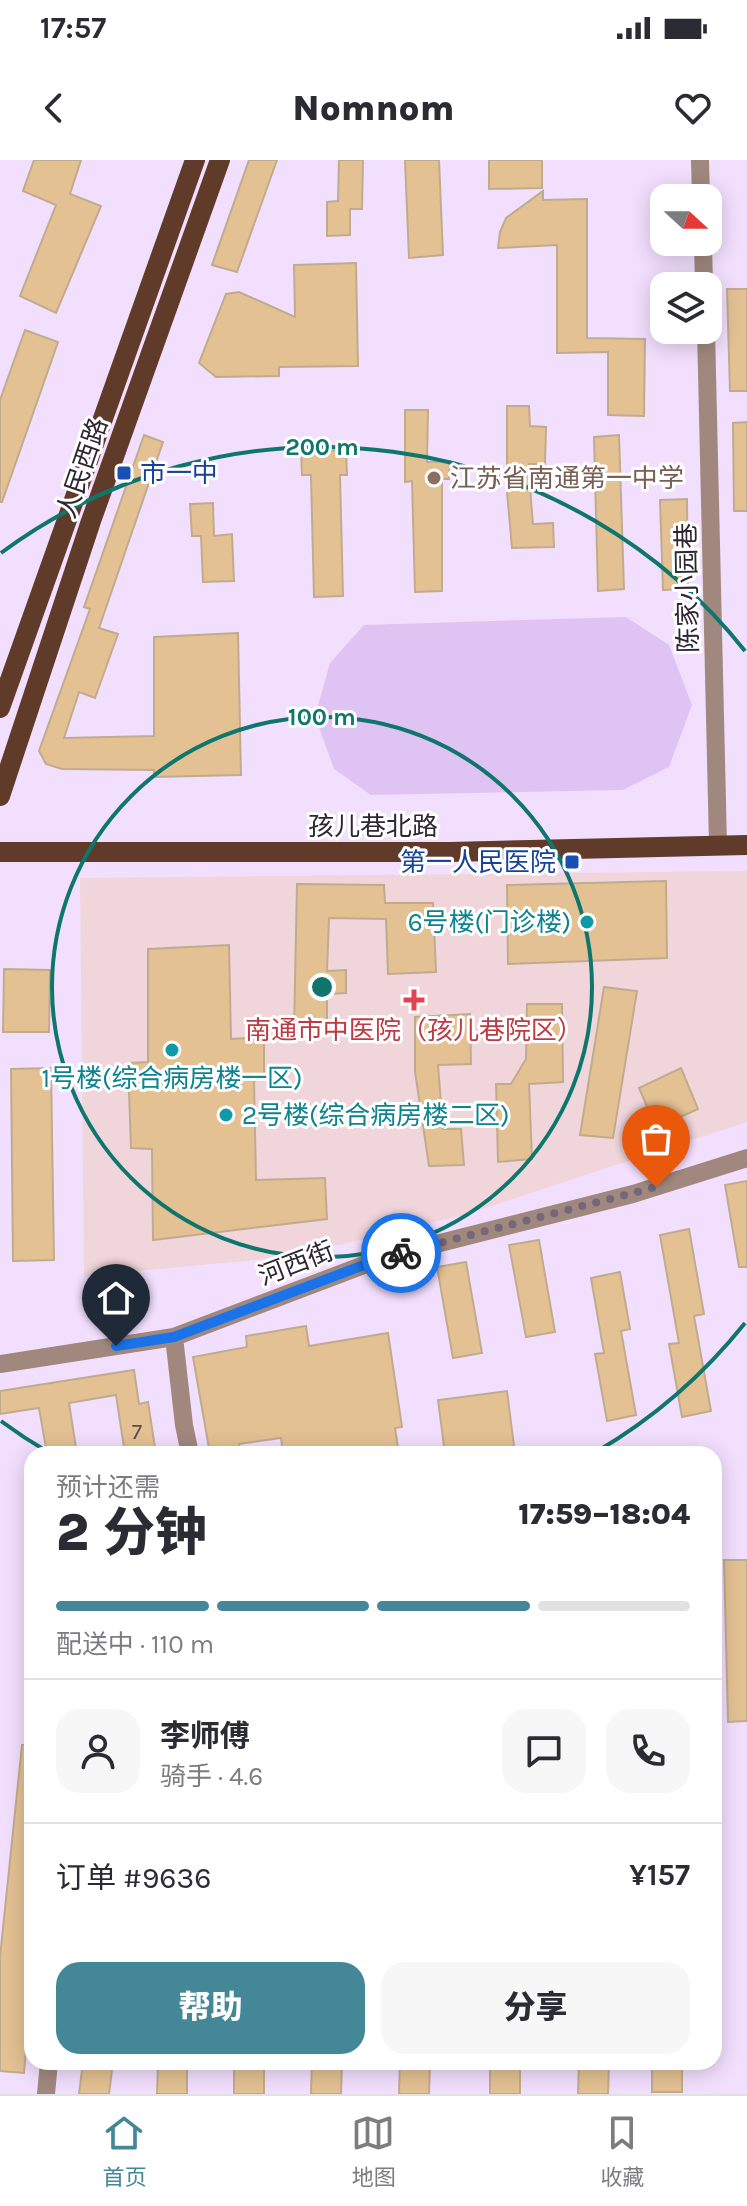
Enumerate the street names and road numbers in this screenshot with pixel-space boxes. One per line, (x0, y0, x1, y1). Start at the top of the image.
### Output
street label: 人民西路 (51, 414, 114, 522)
street label: 陈家小园巷 (671, 523, 704, 653)
street label: 孩儿巷北路 (308, 811, 438, 842)
street label: 河西街 (254, 1235, 338, 1292)

